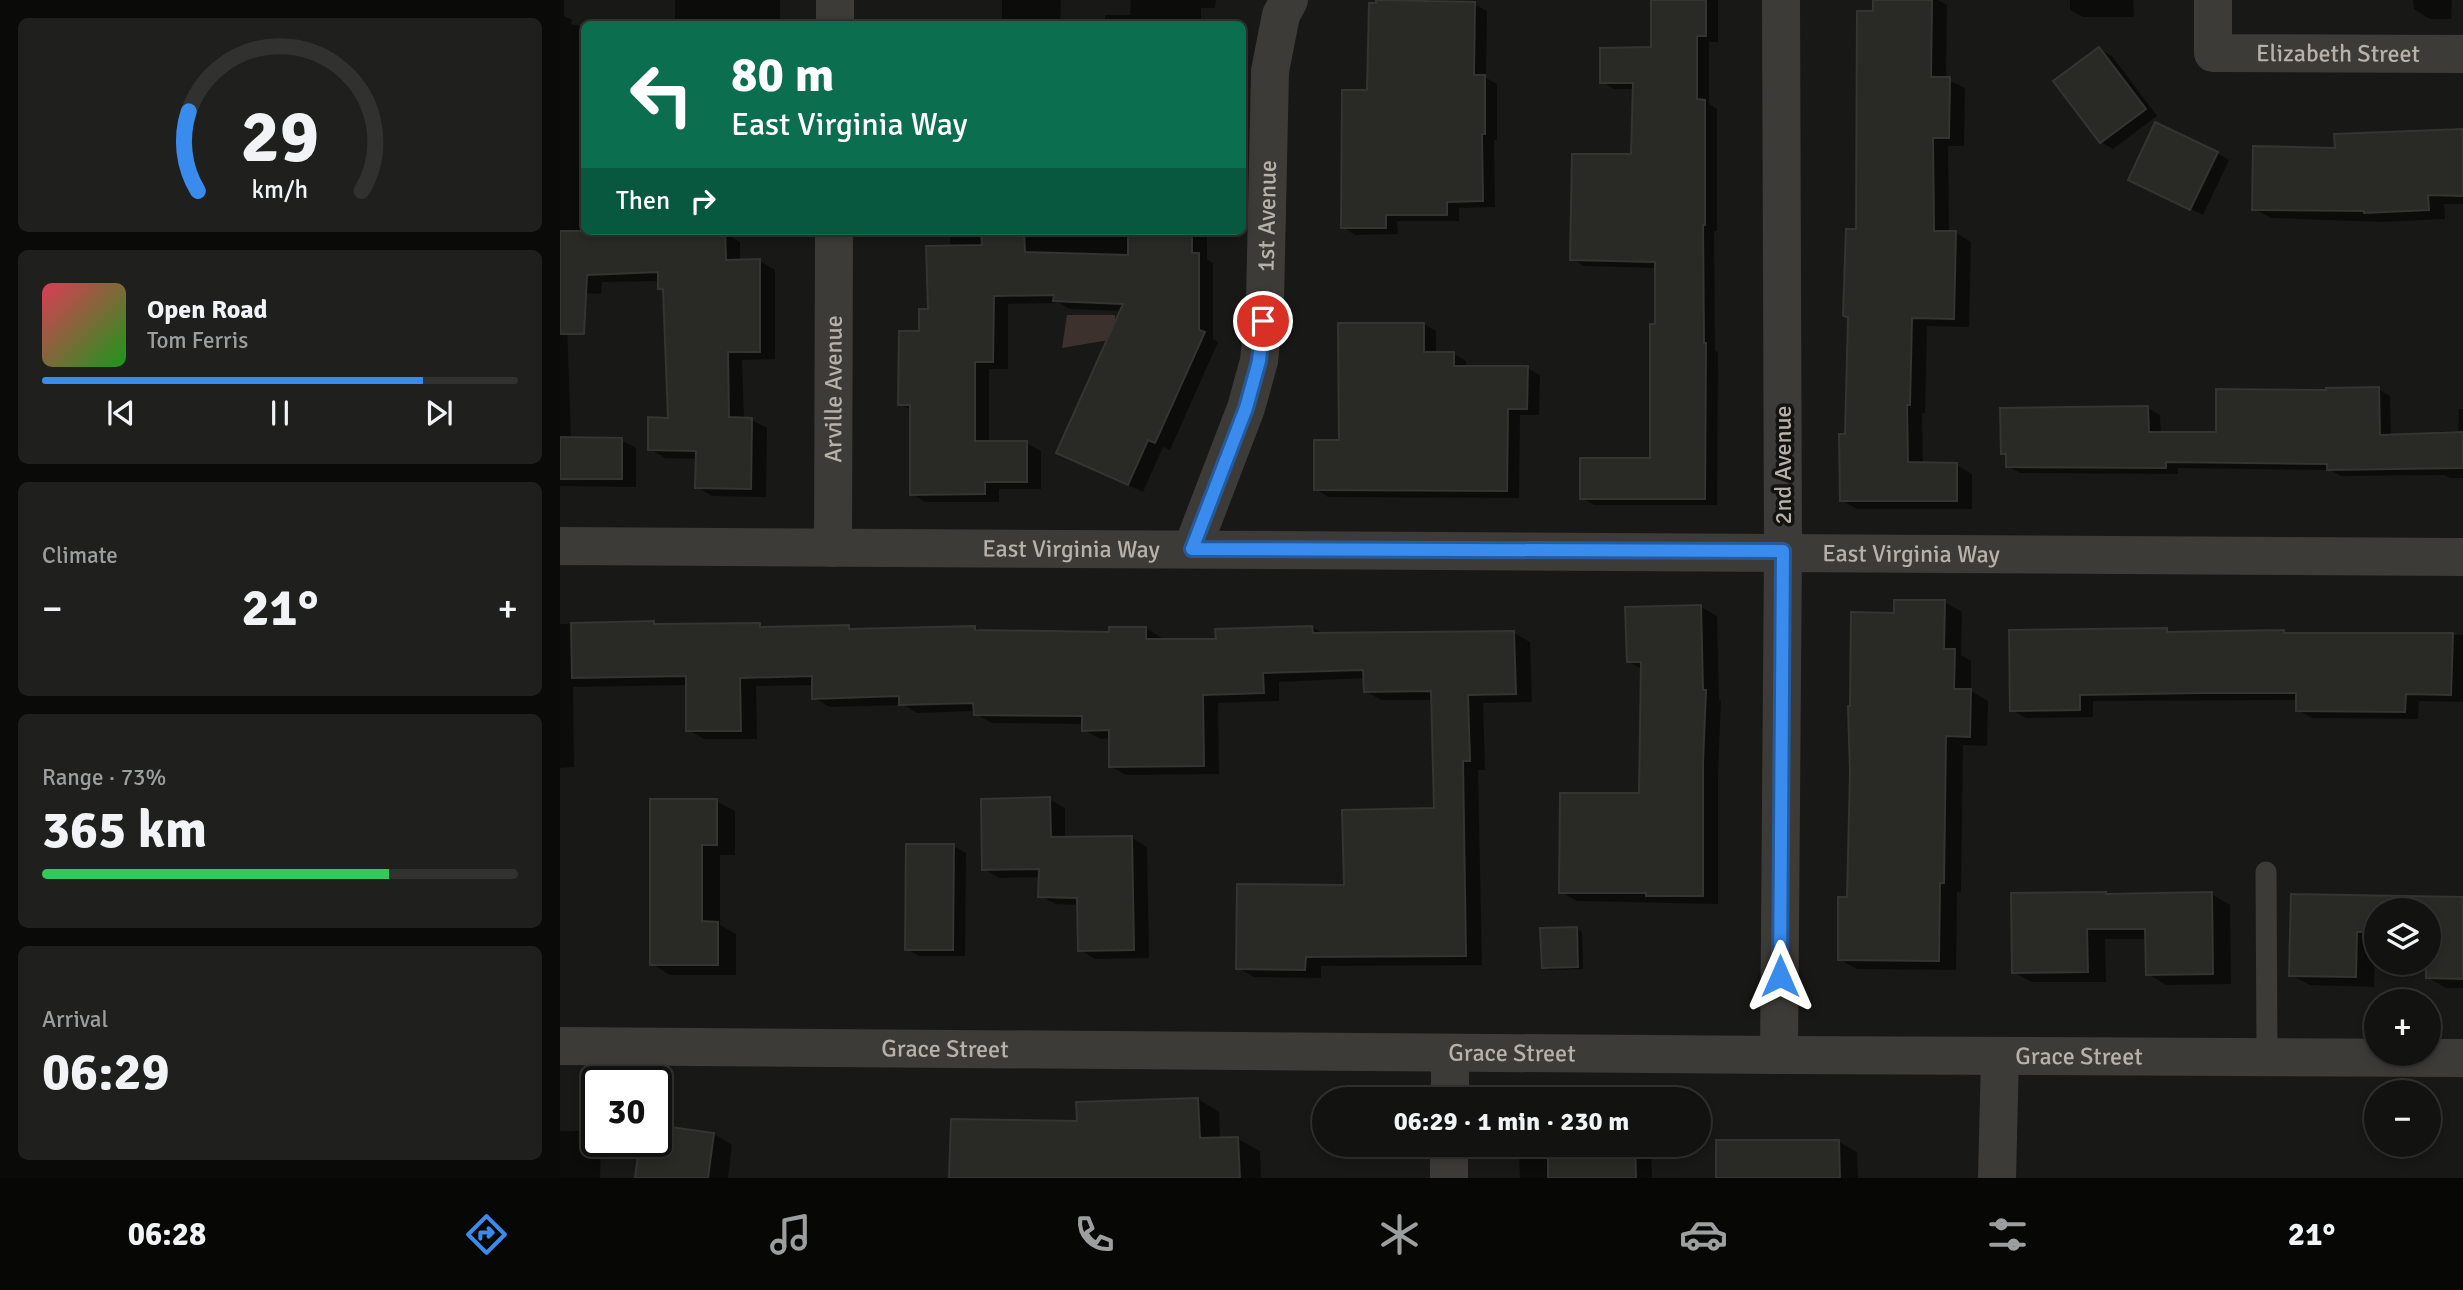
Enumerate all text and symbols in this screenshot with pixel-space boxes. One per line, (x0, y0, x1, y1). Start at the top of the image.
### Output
street label: Elizabeth Street (2256, 38, 2420, 69)
text: 80 m (731, 45, 834, 105)
icon: left (616, 49, 707, 140)
text: 29 (241, 93, 319, 182)
text: East Virginia Way (731, 105, 968, 144)
street label: 1st Avenue (1251, 160, 1283, 273)
text: km/h (252, 174, 308, 205)
icon: right (684, 182, 722, 220)
text: Then (616, 185, 670, 217)
pin (1233, 291, 1293, 351)
text: Open Road (147, 294, 268, 326)
icon: arrive (1244, 302, 1282, 340)
street label: Arville Avenue (818, 315, 849, 463)
text: Tom Ferris (147, 326, 248, 355)
icon: previous (102, 394, 140, 432)
icon: pause (261, 394, 299, 432)
icon: next (420, 394, 458, 432)
street label: 2nd Avenue (1768, 405, 1798, 525)
street label: East Virginia Way (982, 533, 1160, 564)
street label: East Virginia Way (1822, 538, 2000, 569)
text: Climate (42, 541, 118, 570)
text: 21° (242, 576, 318, 640)
text: − (42, 585, 63, 632)
text: + (497, 585, 518, 632)
text: Range · 73% (42, 763, 166, 792)
text: 365 km (42, 798, 207, 862)
map controls (2364, 898, 2441, 1157)
button: layers (2364, 898, 2441, 975)
position arrow (1743, 939, 1817, 1013)
button: + (2364, 989, 2441, 1066)
text: Arrival (42, 1005, 108, 1034)
street label: Grace Street (881, 1033, 1009, 1064)
street label: Grace Street (1448, 1038, 1576, 1068)
text: 06:29 (42, 1040, 170, 1104)
street label: Grace Street (2015, 1041, 2143, 1072)
speed limit sign: 30 (581, 1066, 672, 1157)
button: − (2364, 1080, 2441, 1157)
text: 06:29 · 1 min · 230 m (1394, 1106, 1629, 1138)
icon: directions (462, 1210, 511, 1259)
icon: music (766, 1210, 815, 1259)
icon: phone (1070, 1210, 1119, 1259)
icon: climate (1375, 1210, 1424, 1259)
icon: car (1679, 1210, 1728, 1259)
icon: filters (1983, 1210, 2032, 1259)
text: 06:28 (128, 1215, 206, 1254)
text: 21° (2288, 1215, 2335, 1254)

